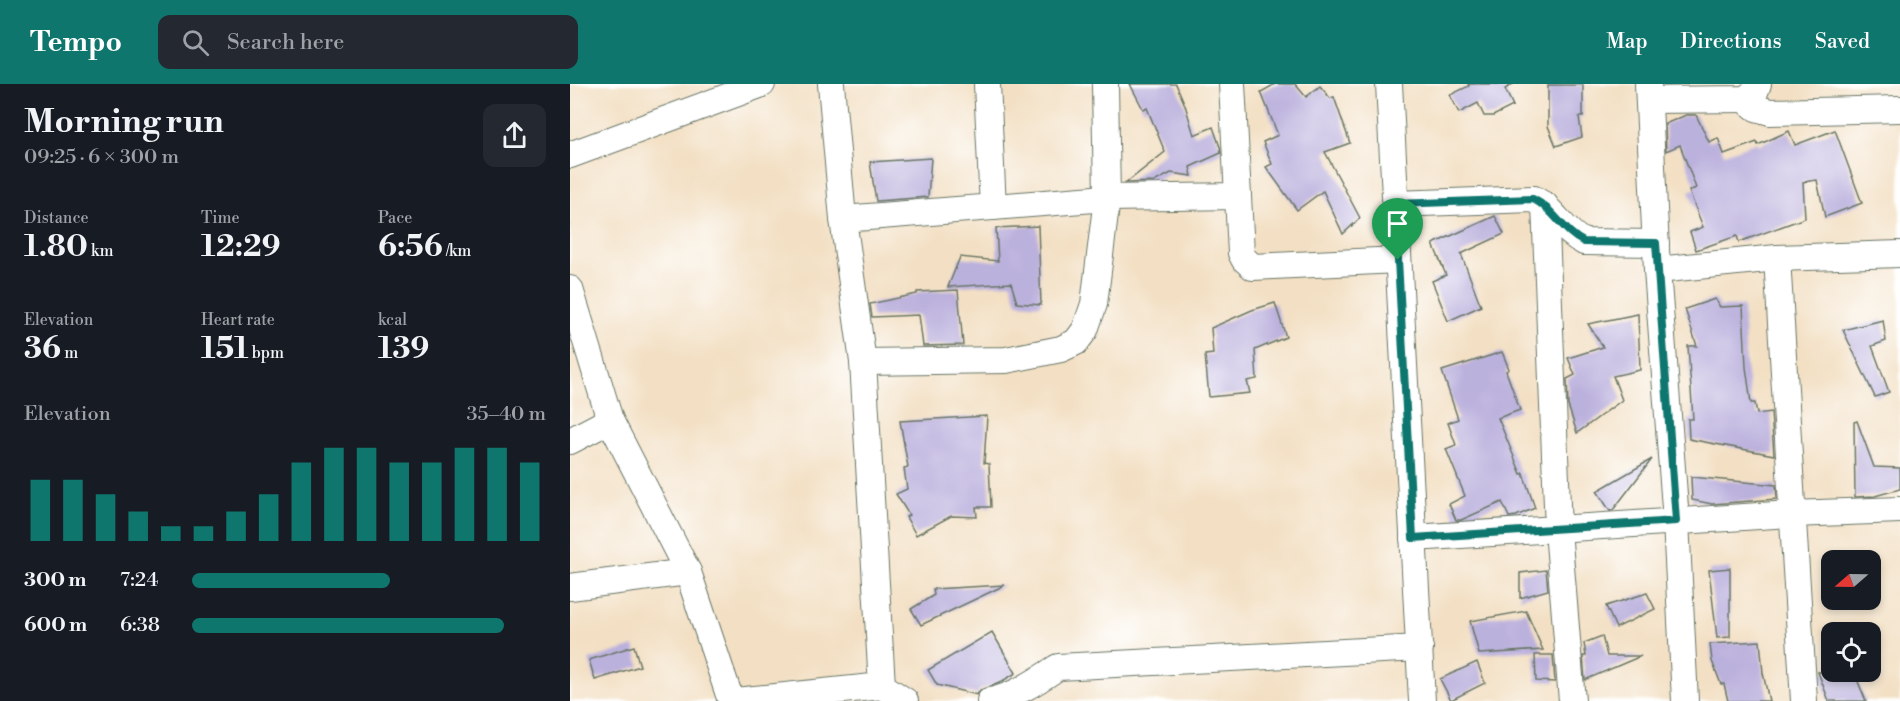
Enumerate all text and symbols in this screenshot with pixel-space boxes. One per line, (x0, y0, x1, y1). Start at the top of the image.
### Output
search box (158, 15, 578, 69)
text: Tempo (30, 25, 122, 60)
icon: search (179, 26, 212, 59)
text: Search here (227, 29, 344, 56)
text: Map (1606, 29, 1648, 55)
text: Directions (1681, 29, 1782, 55)
text: Saved (1815, 29, 1870, 55)
text: Morning run (24, 102, 224, 143)
button: share (483, 104, 546, 167)
text: 09:25 · 6 × 300 m (24, 145, 179, 170)
pin (1372, 198, 1423, 260)
icon: arrive (1381, 207, 1414, 240)
text: Distance (24, 208, 89, 228)
text: Time (201, 208, 240, 228)
text: Pace (378, 208, 412, 228)
text: 1.80 (24, 228, 88, 266)
text: 12:29 (201, 228, 281, 266)
text: 6:56 (378, 228, 443, 266)
text: km (88, 241, 113, 261)
text: /km (443, 241, 471, 261)
text: Elevation (24, 310, 93, 330)
text: Heart rate (201, 310, 275, 330)
text: kcal (378, 310, 407, 330)
text: 36 (24, 330, 61, 368)
text: 151 (201, 330, 248, 368)
text: 139 (378, 330, 429, 368)
text: m (61, 343, 78, 363)
text: bpm (248, 343, 284, 363)
text: Elevation (24, 402, 111, 427)
text: 35–40 m (466, 402, 546, 427)
north arrow (1821, 550, 1881, 610)
map controls (1821, 550, 1881, 682)
text: 300 m (24, 568, 87, 593)
text: 7:24 (120, 568, 158, 593)
text: 600 m (24, 613, 87, 638)
text: 6:38 (120, 613, 160, 638)
button: locate (1821, 622, 1881, 682)

